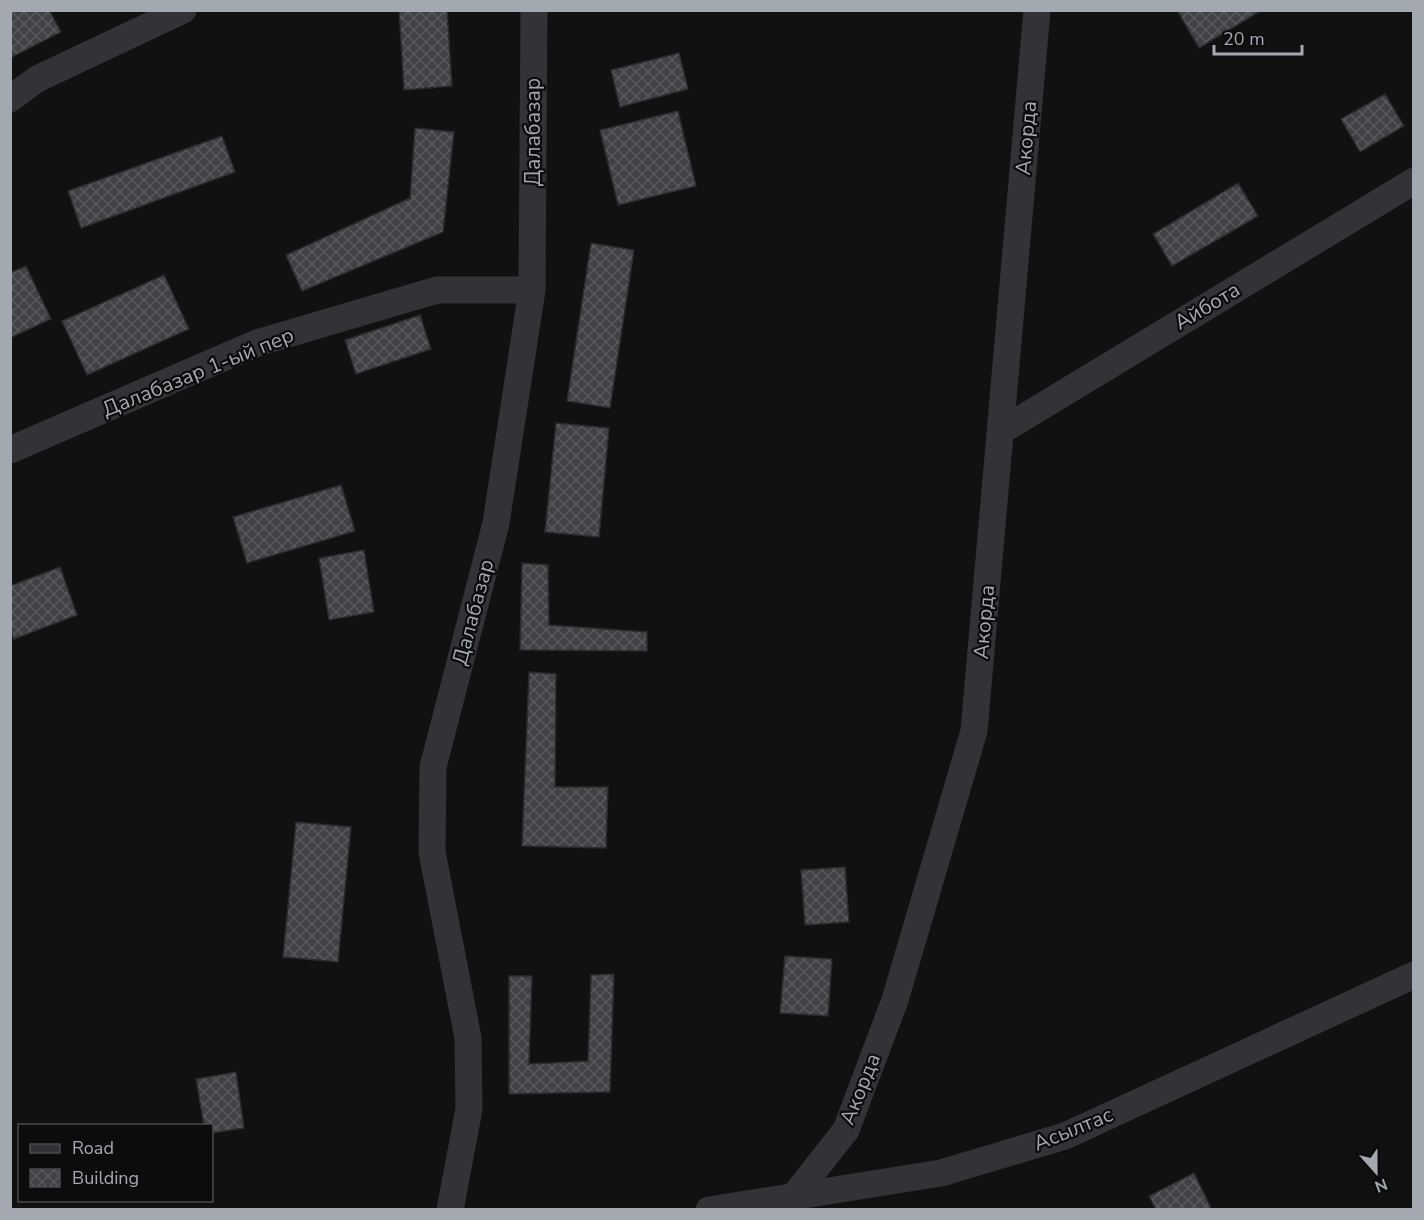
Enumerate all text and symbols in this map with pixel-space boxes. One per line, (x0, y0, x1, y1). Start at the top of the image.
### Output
scale bar (1214, 18, 1302, 56)
text: 20 m (1223, 27, 1265, 51)
street label: Далабазар (519, 78, 547, 186)
street label: Акорда (1009, 100, 1043, 176)
street label: Айбота (1169, 275, 1245, 337)
street label: Далабазар 1-ый пер (98, 321, 298, 423)
street label: Далабазар (445, 556, 501, 668)
street label: Акорда (967, 584, 1001, 660)
street label: Акорда (833, 1049, 887, 1129)
street label: Асылтас (1029, 1100, 1117, 1158)
legend (18, 1124, 213, 1202)
text: Road (72, 1136, 114, 1160)
north arrow (1346, 1142, 1406, 1202)
text: Building (72, 1166, 139, 1190)
text: N (1371, 1173, 1391, 1197)

